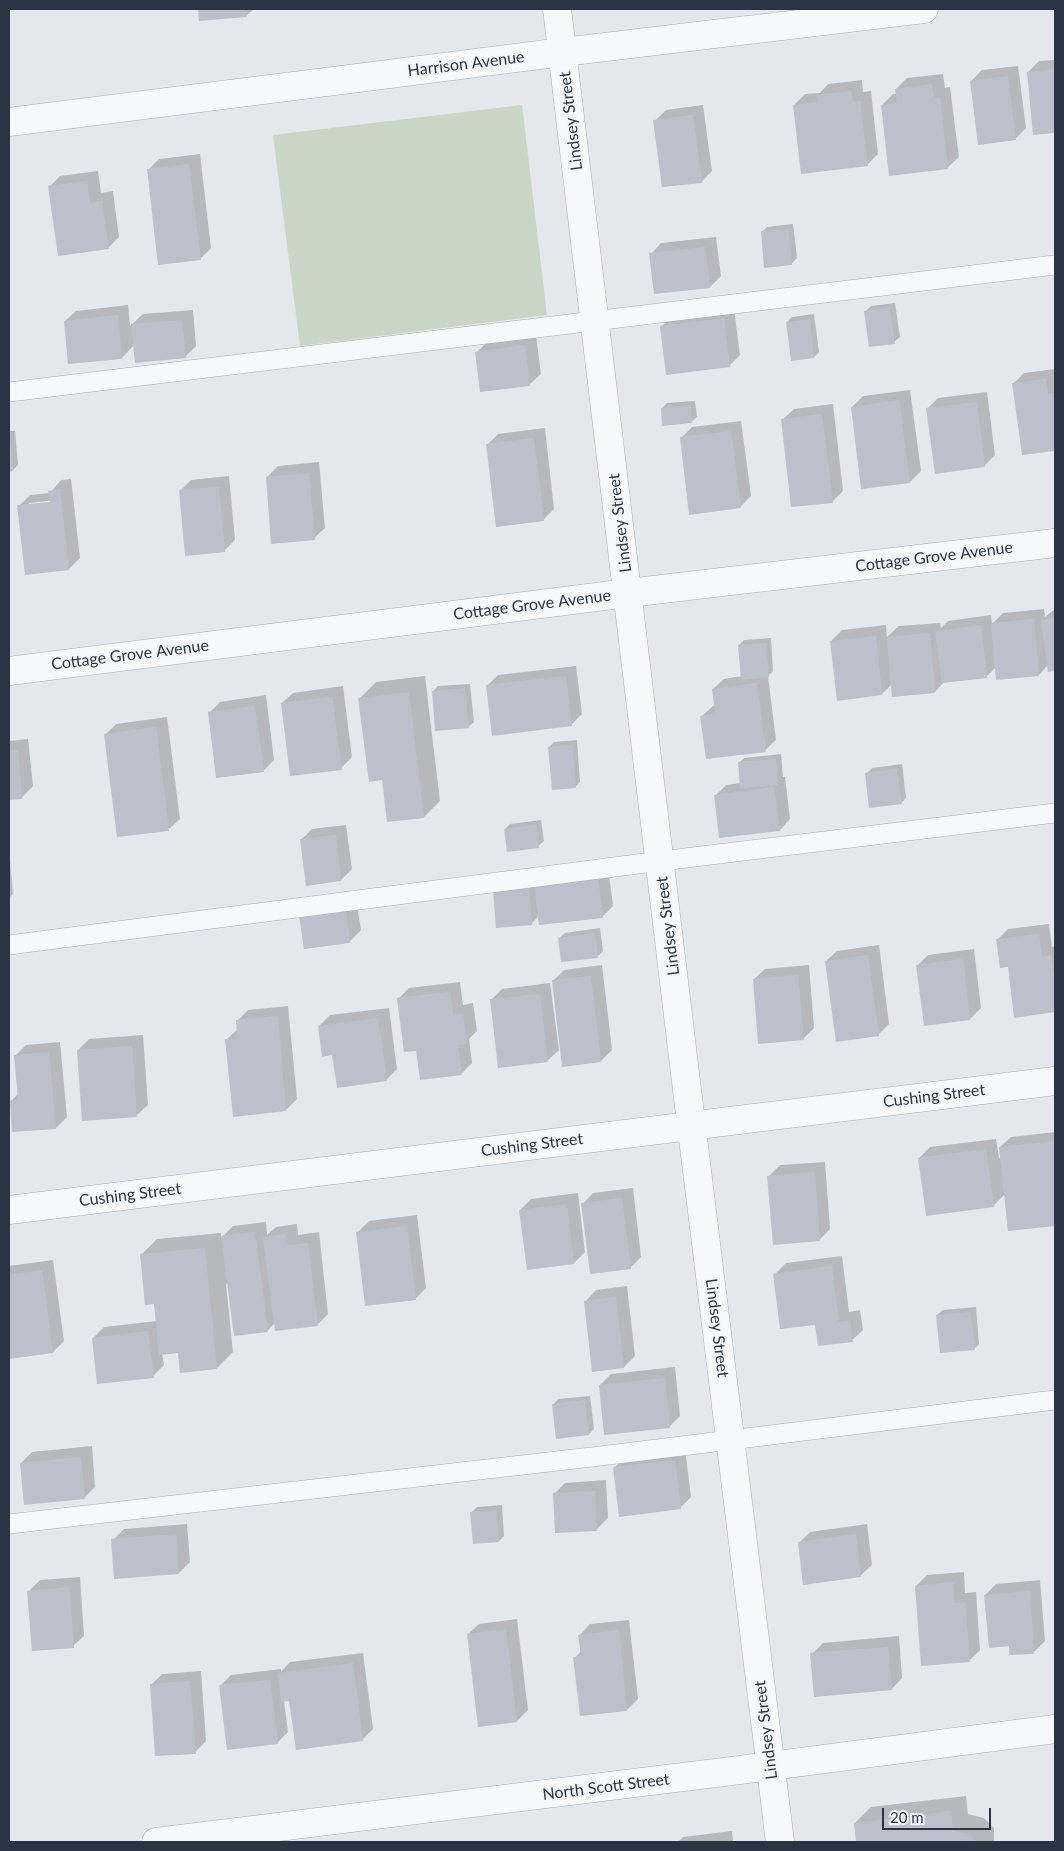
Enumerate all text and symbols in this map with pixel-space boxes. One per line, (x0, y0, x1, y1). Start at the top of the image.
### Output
street label: Harrison Avenue (407, 47, 525, 81)
street label: Lindsey Street (555, 70, 587, 172)
street label: Lindsey Street (604, 472, 636, 574)
street label: Cottage Grove Avenue (854, 538, 1014, 576)
street label: Cottage Grove Avenue (452, 586, 612, 624)
street label: Cottage Grove Avenue (50, 636, 210, 674)
street label: Lindsey Street (652, 875, 684, 977)
street label: Cushing Street (882, 1080, 986, 1112)
street label: Cushing Street (480, 1129, 584, 1161)
street label: Cushing Street (78, 1179, 182, 1211)
street label: Lindsey Street (701, 1277, 733, 1379)
street label: Lindsey Street (750, 1679, 782, 1781)
street label: North Scott Street (541, 1770, 671, 1804)
scale bar (884, 1798, 993, 1830)
text: 20 m (890, 1808, 924, 1826)

